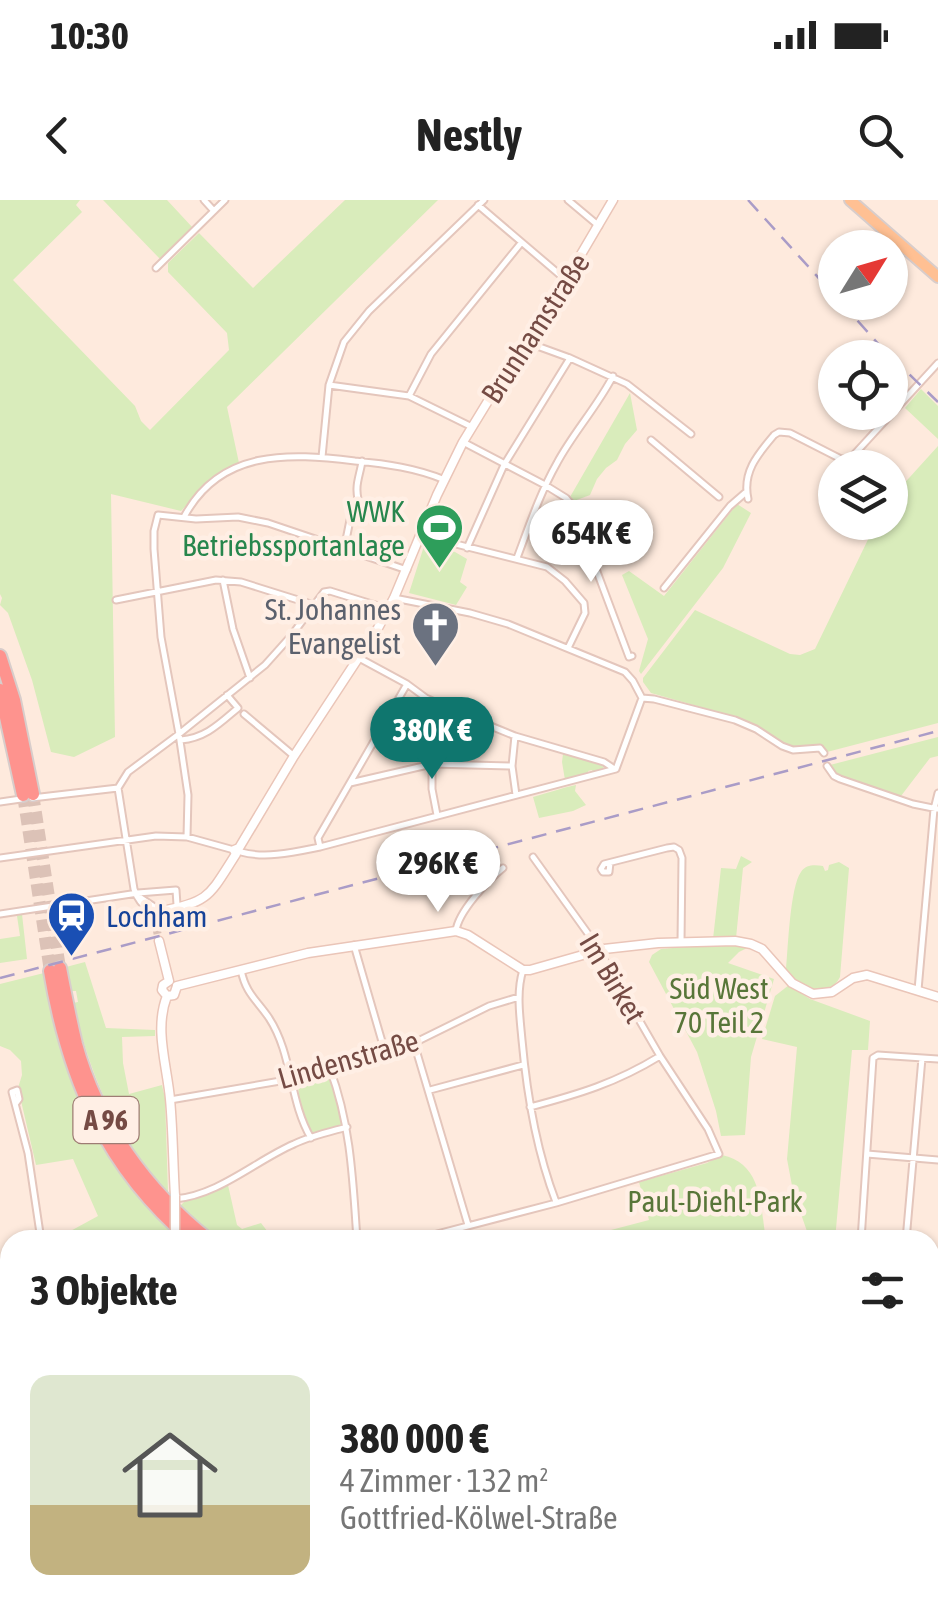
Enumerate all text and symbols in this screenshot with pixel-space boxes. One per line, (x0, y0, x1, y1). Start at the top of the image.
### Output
text: 10:30 (50, 14, 129, 57)
icon: back (30, 108, 85, 163)
icon: search (853, 108, 908, 163)
text: Nestly (416, 109, 522, 161)
north arrow (818, 230, 908, 320)
map controls (818, 230, 908, 540)
street label: Brunhamstraße (474, 247, 596, 409)
button: locate (818, 340, 908, 430)
button: layers (818, 450, 908, 540)
place label: WWK Betriebssportanlage (182, 494, 405, 562)
pin: 654K € (510, 500, 672, 585)
sports icon: WWK Betriebssportanlage (414, 502, 466, 570)
text: 654K € (551, 514, 631, 551)
place label: St. Johannes Evangelist (265, 592, 401, 660)
church icon: St. Johannes Evangelist (410, 600, 462, 668)
pin: 380K € (351, 697, 513, 782)
text: 380K € (392, 711, 472, 748)
pin: 296K € (357, 830, 519, 915)
text: 296K € (398, 844, 478, 881)
station icon: Lochham (45, 890, 97, 958)
place label: Lochham (106, 899, 207, 933)
street label: Im Birket (573, 927, 653, 1029)
park label: Süd West 70 Teil 2 (669, 971, 769, 1039)
street label: Lindenstraße (274, 1023, 422, 1095)
road number: A 96 (74, 1097, 138, 1143)
park label: Paul-Diehl-Park (627, 1184, 803, 1218)
icon: filters (855, 1263, 910, 1318)
text: 3 Objekte (30, 1266, 178, 1314)
text: 380 000 € (340, 1414, 489, 1462)
icon: home (110, 1415, 230, 1535)
text: 4 Zimmer · 132 m² (340, 1462, 548, 1499)
text: Gottfried-Kölwel-Straße (340, 1499, 618, 1536)

